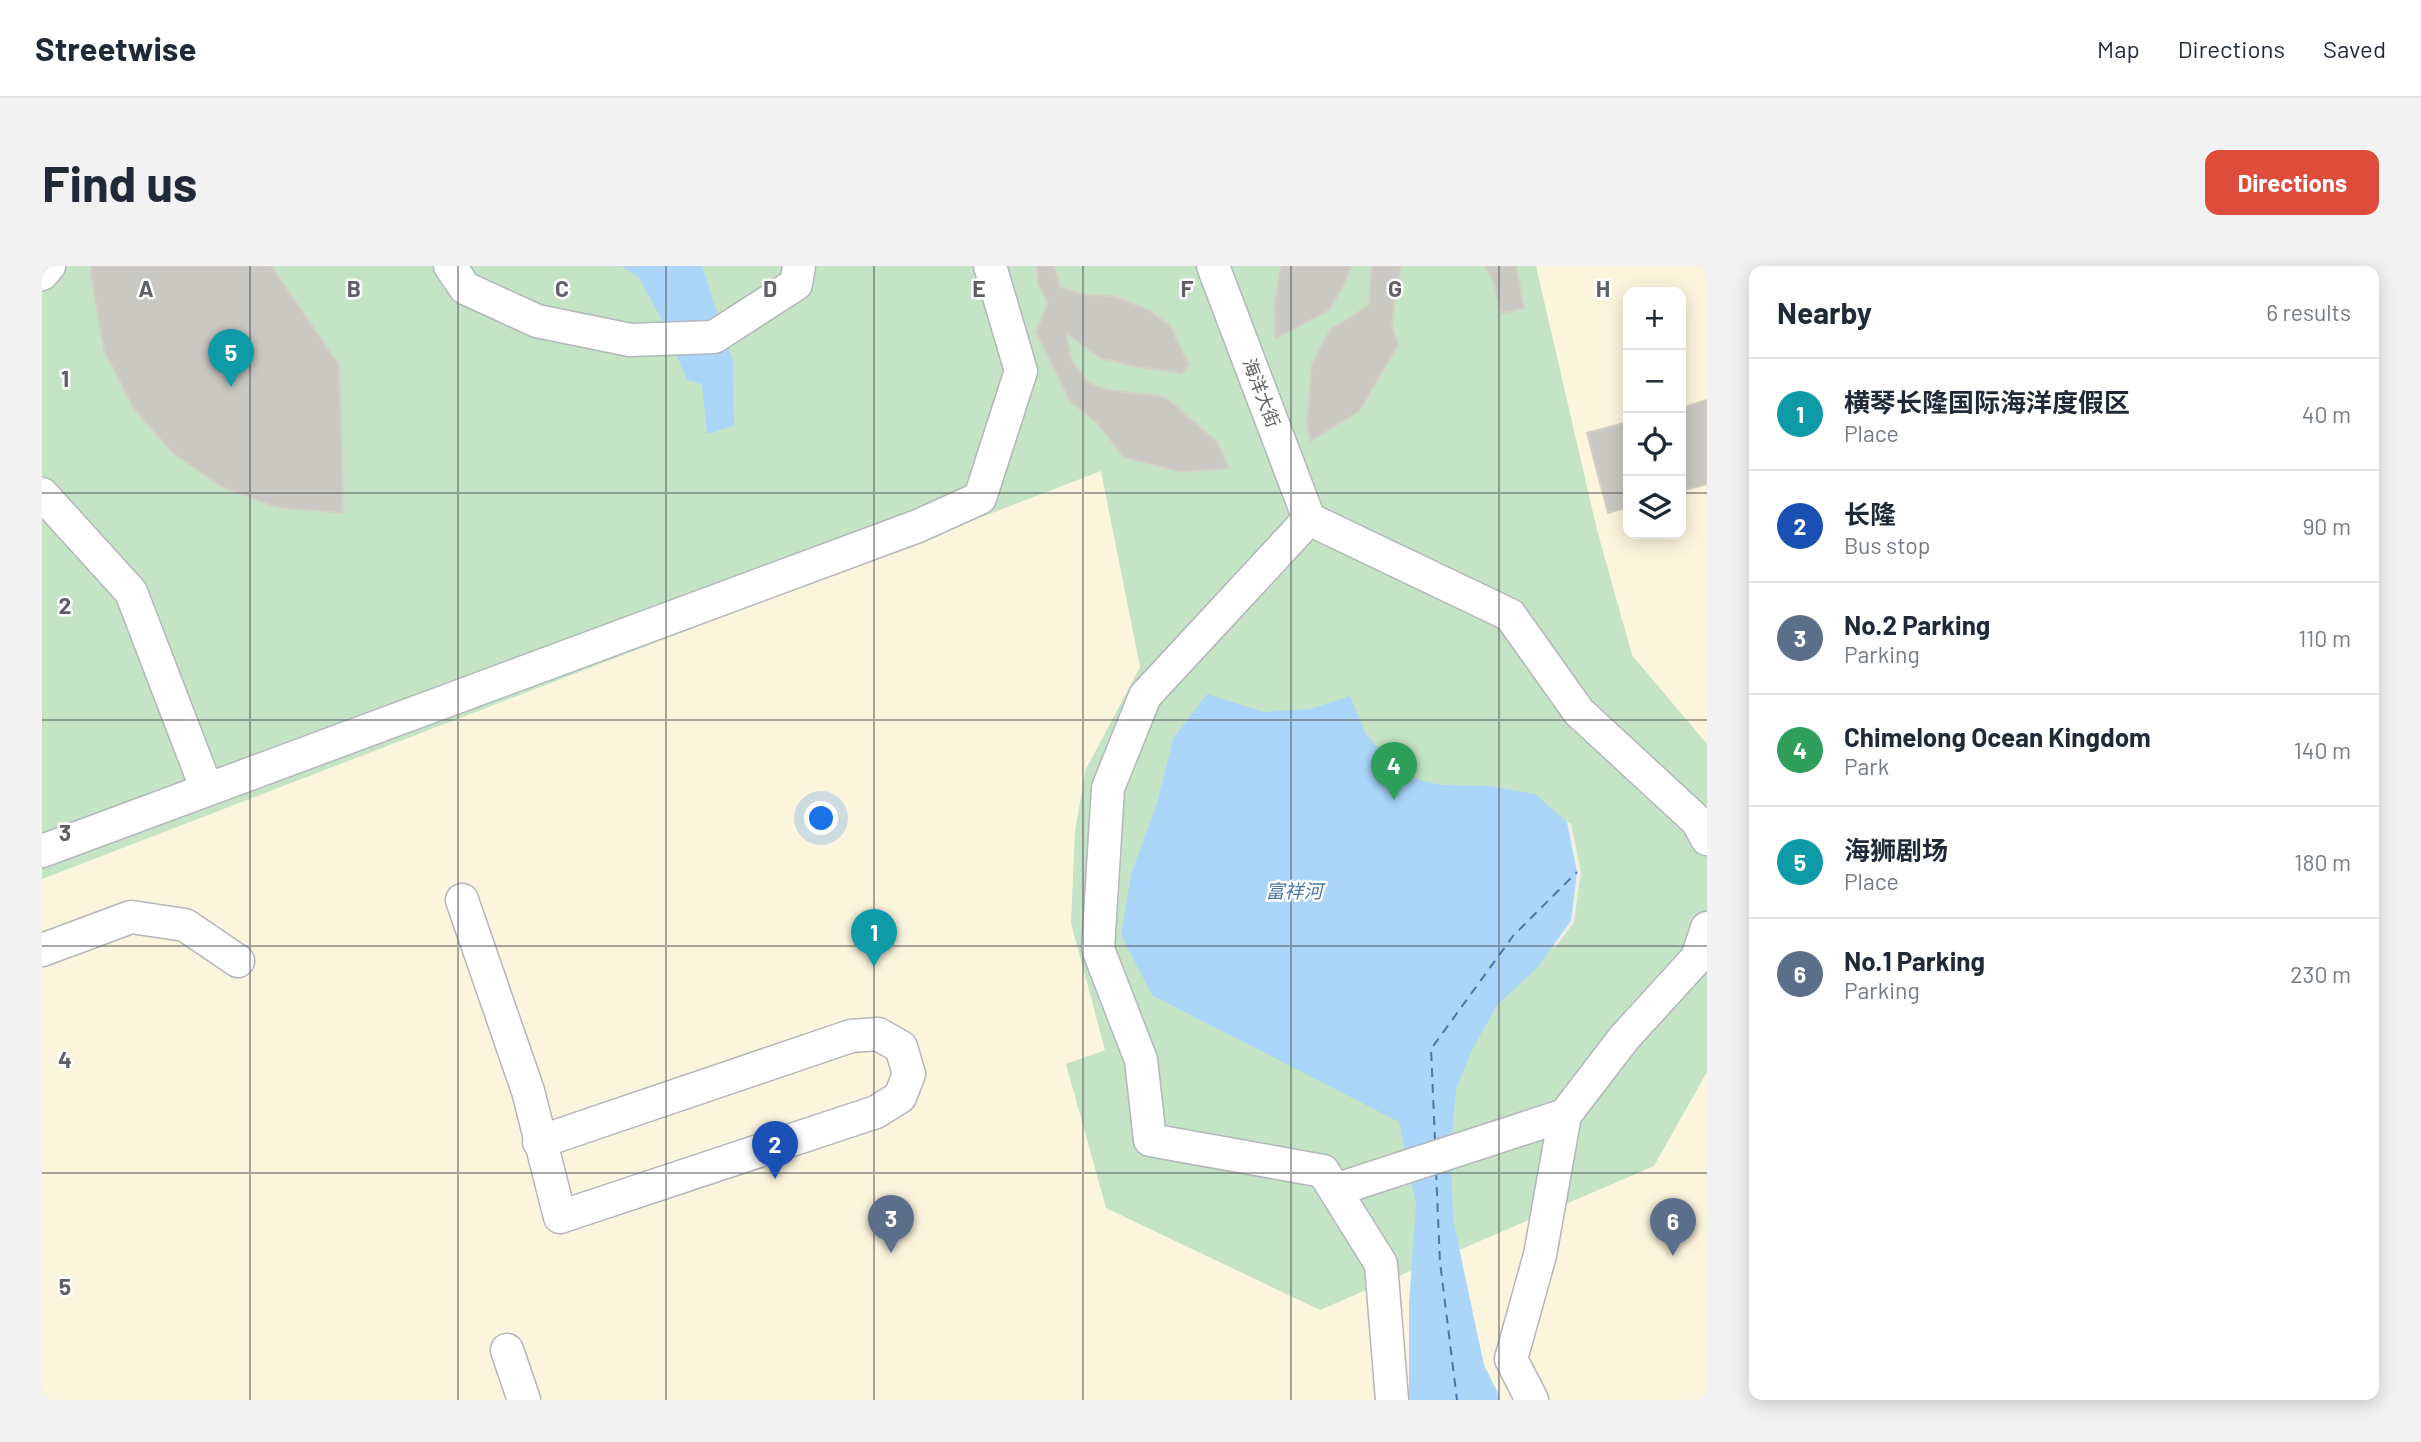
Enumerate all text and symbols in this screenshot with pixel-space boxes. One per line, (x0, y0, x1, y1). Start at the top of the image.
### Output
text: Streetwise (35, 28, 196, 68)
text: Map (2097, 34, 2140, 63)
text: Directions (2178, 34, 2285, 63)
text: Saved (2323, 34, 2386, 63)
button: Directions (2205, 150, 2379, 215)
text: Find us (42, 153, 197, 212)
text: A (138, 274, 154, 302)
text: B (347, 274, 361, 302)
text: C (555, 274, 569, 302)
text: D (763, 274, 777, 302)
text: E (972, 274, 986, 302)
text: F (1181, 274, 1194, 302)
text: G (1388, 274, 1402, 302)
text: H (1596, 274, 1610, 302)
map controls (1623, 287, 1686, 539)
button: + (1623, 287, 1686, 350)
text: Nearby (1777, 294, 1872, 330)
text: 6 results (2266, 298, 2351, 326)
pin: 5 (208, 329, 254, 387)
button: − (1623, 350, 1686, 413)
street label: 海洋大街 (1239, 355, 1285, 430)
text: 1 (61, 364, 69, 392)
text: 横琴长隆国际海洋度假区 (1844, 386, 2130, 417)
text: 1 (1796, 400, 1804, 428)
text: 40 m (2302, 400, 2351, 428)
button: locate (1623, 413, 1686, 476)
text: Place (1844, 419, 1899, 447)
button: layers (1623, 476, 1686, 539)
text: 长隆 (1844, 498, 1896, 529)
text: 2 (1794, 512, 1806, 540)
text: 90 m (2302, 512, 2351, 540)
text: Bus stop (1844, 531, 1930, 559)
text: 2 (59, 591, 71, 619)
text: No.2 Parking (1844, 609, 1990, 640)
text: 3 (1794, 624, 1806, 652)
text: 110 m (2298, 624, 2351, 652)
text: Parking (1844, 640, 1920, 668)
text: Chimelong Ocean Kingdom (1844, 721, 2151, 752)
text: 4 (1793, 736, 1807, 764)
text: 140 m (2294, 736, 2351, 764)
pin: 4 (1371, 742, 1417, 800)
text: Park (1844, 752, 1889, 780)
your location (804, 801, 838, 835)
text: 3 (59, 818, 71, 846)
text: 海狮剧场 (1844, 834, 1948, 865)
text: 5 (1794, 848, 1806, 876)
text: 180 m (2294, 848, 2351, 876)
text: Place (1844, 867, 1899, 895)
water label: 富祥河 (1265, 879, 1326, 902)
pin: 1 (851, 909, 897, 967)
text: No.1 Parking (1844, 945, 1985, 976)
text: 6 (1794, 960, 1806, 988)
text: 230 m (2290, 960, 2351, 988)
text: Parking (1844, 976, 1920, 1004)
text: 4 (58, 1045, 72, 1073)
pin: 2 (752, 1121, 798, 1179)
pin: 3 (868, 1195, 914, 1253)
pin: 6 (1650, 1198, 1696, 1256)
text: 5 (59, 1272, 71, 1300)

